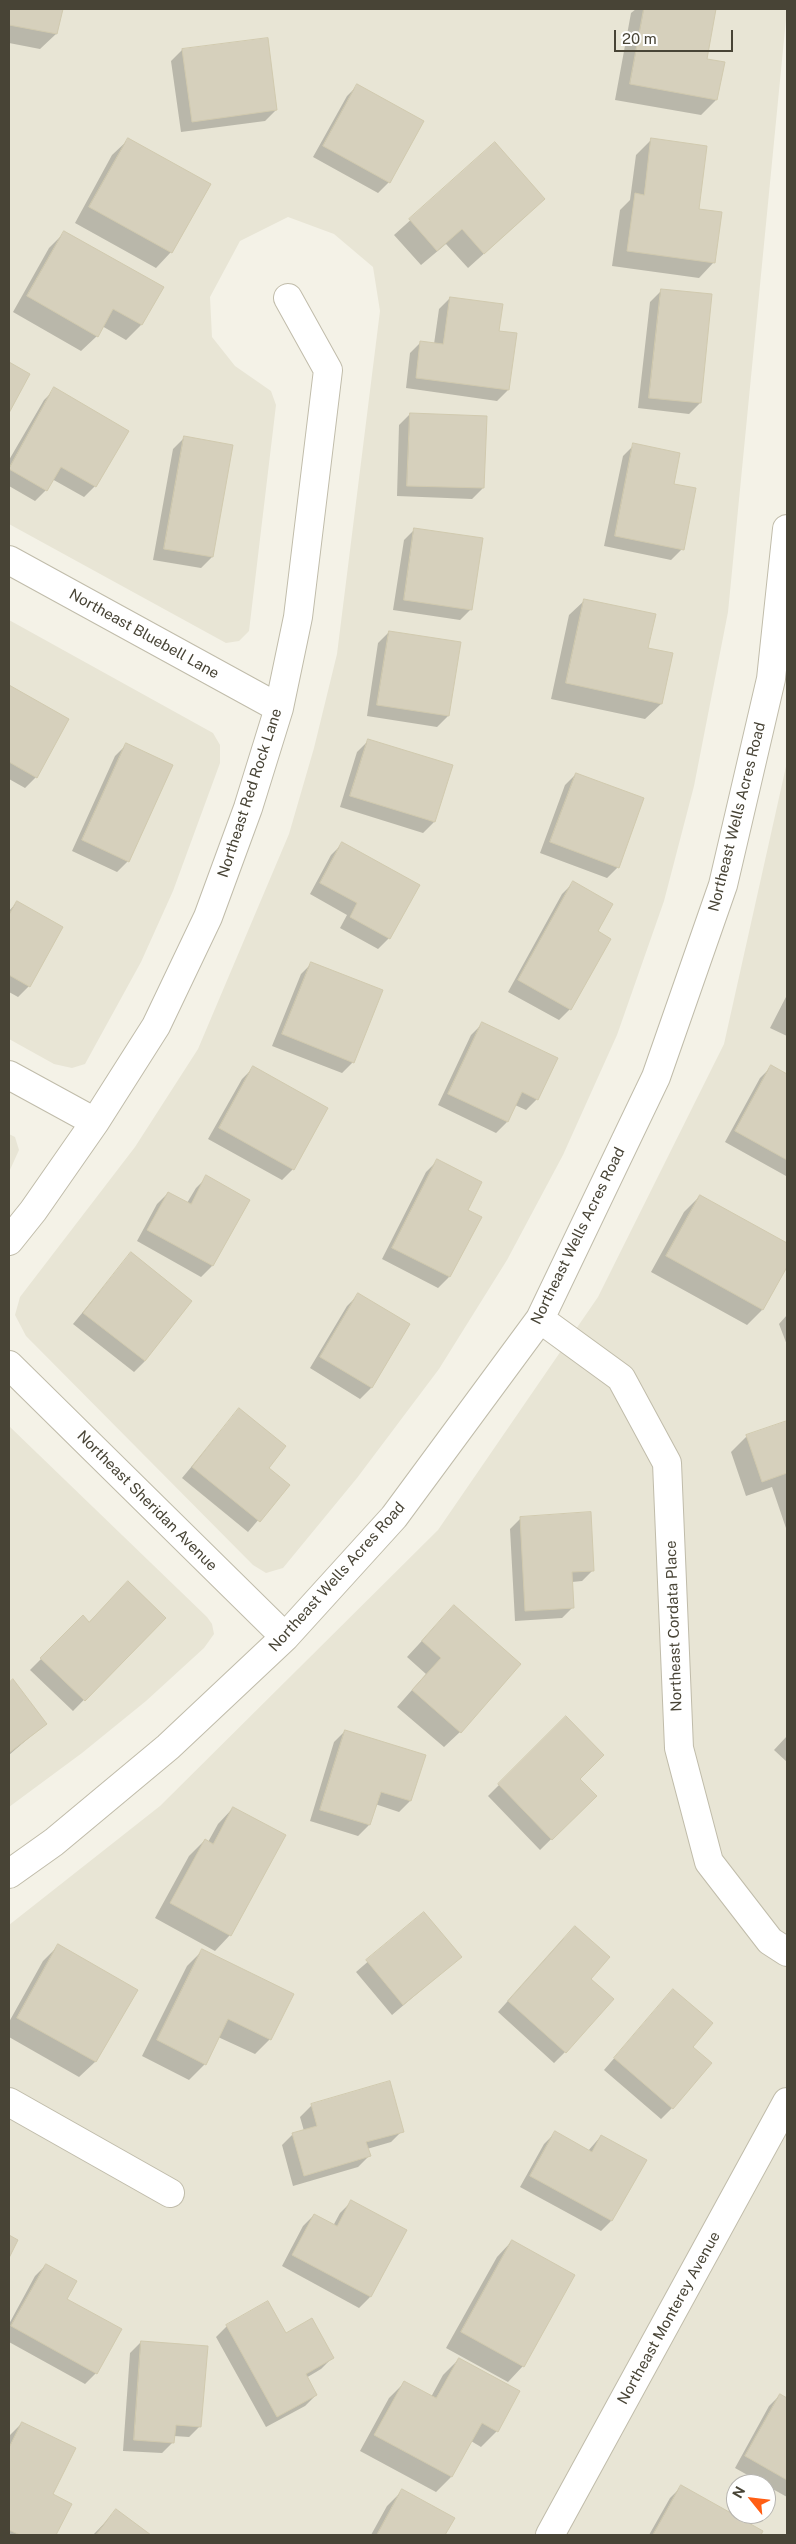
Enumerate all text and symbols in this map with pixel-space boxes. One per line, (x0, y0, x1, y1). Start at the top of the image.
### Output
scale bar (616, 20, 735, 52)
text: 20 m (622, 30, 657, 47)
street label: Northeast Bluebell Lane (66, 585, 222, 683)
street label: Northeast Red Rock Lane (214, 706, 286, 880)
street label: Northeast Wells Acres Road (705, 720, 769, 914)
street label: Northeast Wells Acres Road (527, 1145, 629, 1327)
street label: Northeast Sheridan Avenue (73, 1427, 221, 1575)
street label: Northeast Wells Acres Road (265, 1499, 409, 1655)
street label: Northeast Cordata Place (662, 1540, 686, 1712)
street label: Northeast Monterey Avenue (614, 2228, 724, 2408)
north arrow (726, 2474, 776, 2524)
text: N (729, 2484, 748, 2501)

